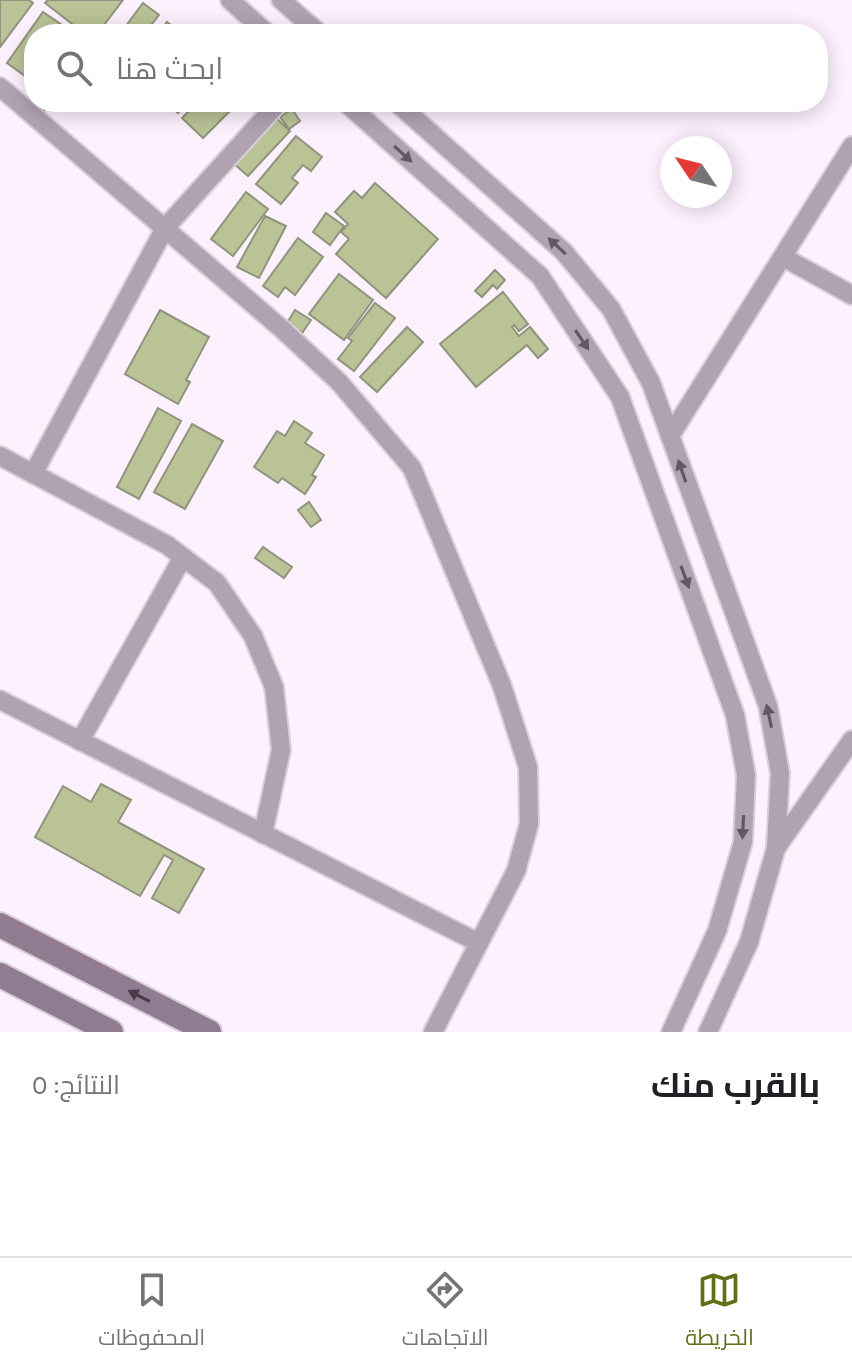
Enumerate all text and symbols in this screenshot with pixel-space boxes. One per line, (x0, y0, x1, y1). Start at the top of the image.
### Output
search box (24, 24, 828, 112)
icon: search (52, 46, 96, 90)
text: ابحث هنا (116, 51, 223, 87)
north arrow (660, 136, 732, 208)
one-way arrow (392, 145, 412, 162)
one-way arrow (548, 238, 567, 256)
one-way arrow (574, 329, 589, 350)
one-way arrow (676, 459, 688, 483)
one-way arrow (679, 565, 692, 589)
one-way arrow (762, 703, 775, 728)
one-way arrow (737, 815, 750, 840)
one-way arrow (128, 990, 151, 1003)
text: بالقرب منك (651, 1066, 820, 1106)
text: النتائج: 0 (32, 1070, 120, 1101)
tab: المحفوظات (98, 1268, 205, 1358)
tab: الاتجاهات (402, 1268, 489, 1358)
tab: الخريطة (685, 1268, 754, 1358)

